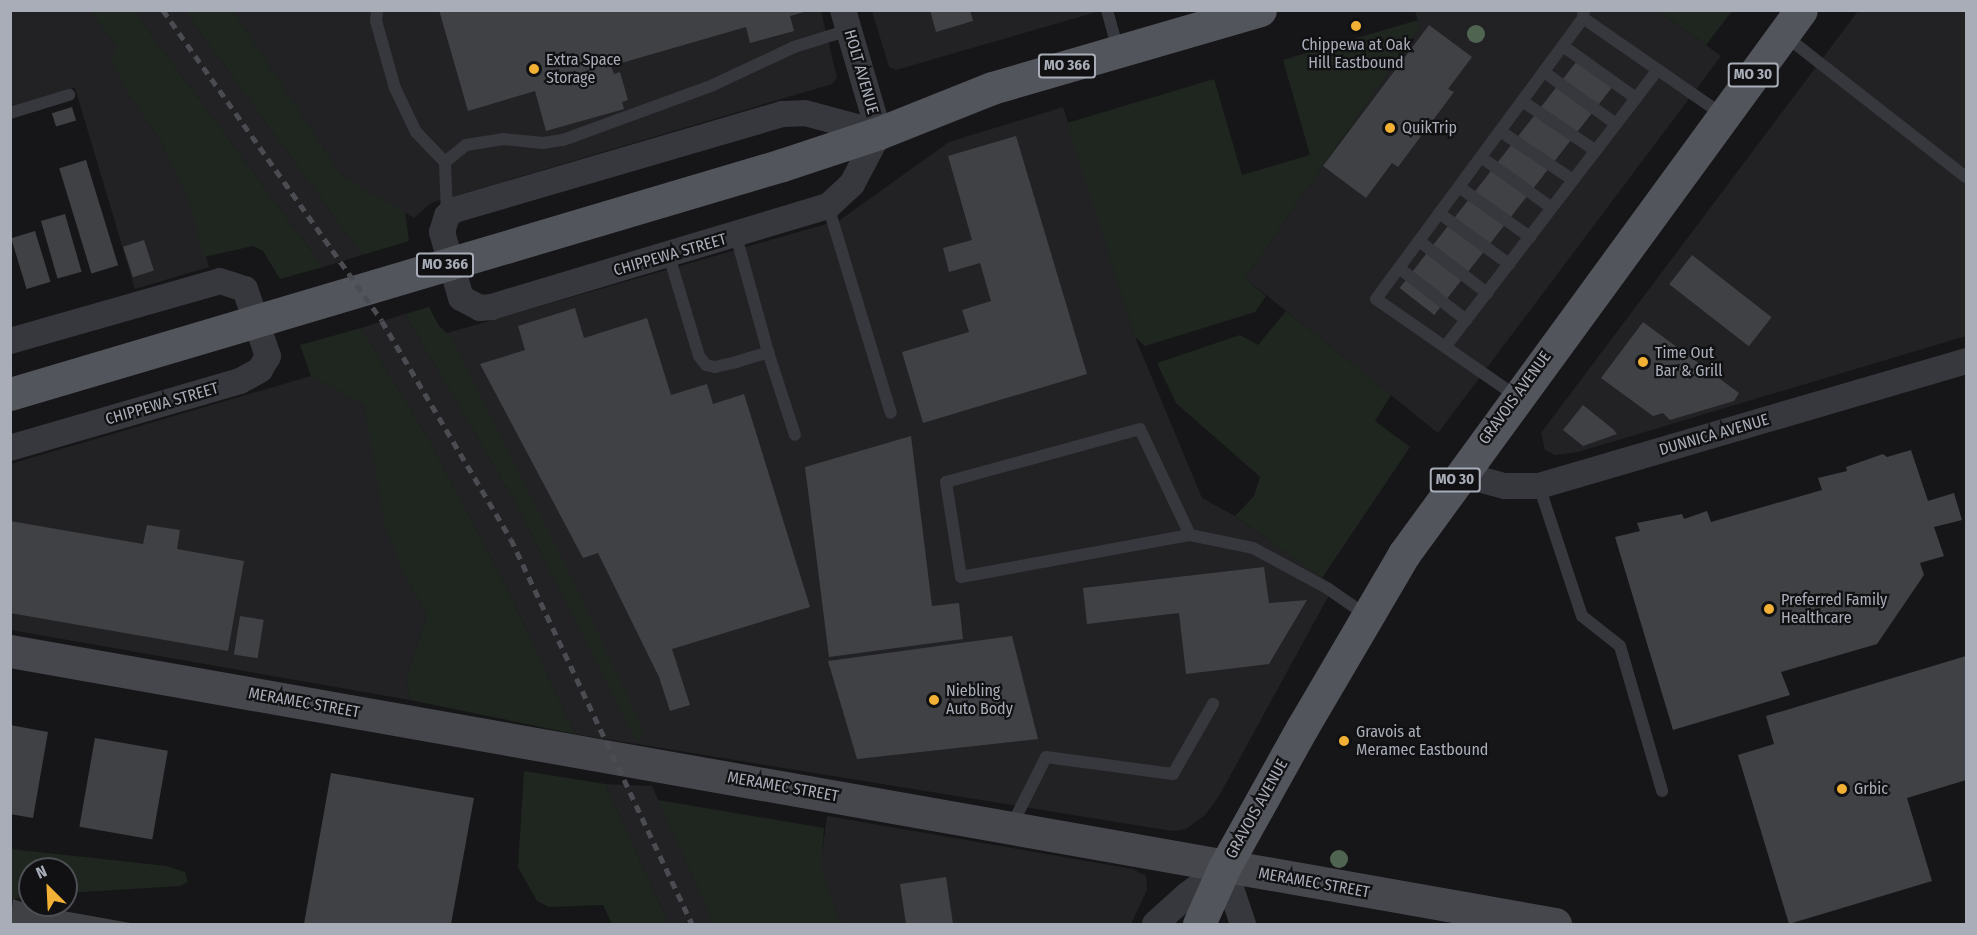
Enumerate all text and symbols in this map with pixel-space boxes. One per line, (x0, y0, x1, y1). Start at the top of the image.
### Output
marker: Chippewa at Oak Hill Eastbound (1349, 19, 1363, 33)
street label: HOLT AVENUE (840, 27, 882, 117)
place label: Chippewa at Oak Hill Eastbound (1301, 35, 1411, 73)
place label: Extra Space Storage (546, 50, 621, 88)
road number: MO 366 (1037, 54, 1097, 78)
marker: Extra Space Storage (527, 62, 541, 76)
road number: MO 30 (1728, 63, 1778, 87)
place label: QuikTrip (1402, 118, 1457, 138)
marker: QuikTrip (1383, 121, 1397, 135)
street label: CHIPPEWA STREET (611, 230, 729, 280)
road number: MO 366 (415, 253, 475, 277)
place label: Time Out Bar & Grill (1655, 343, 1723, 381)
street label: GRAVOIS AVENUE (1475, 348, 1555, 448)
marker: Time Out Bar & Grill (1636, 355, 1650, 369)
street label: CHIPPEWA STREET (103, 379, 221, 429)
street label: DUNNICA AVENUE (1657, 410, 1771, 460)
road number: MO 30 (1430, 468, 1480, 492)
place label: Preferred Family Healthcare (1781, 590, 1887, 628)
marker: Preferred Family Healthcare (1762, 602, 1776, 616)
place label: Niebling Auto Body (946, 681, 1013, 719)
street label: MERAMEC STREET (247, 684, 361, 722)
marker: Niebling Auto Body (927, 693, 941, 707)
place label: Gravois at Meramec Eastbound (1356, 722, 1488, 760)
marker: Gravois at Meramec Eastbound (1337, 734, 1351, 748)
street label: GRAVOIS AVENUE (1222, 756, 1292, 862)
street label: MERAMEC STREET (726, 768, 840, 806)
place label: Grbic (1854, 779, 1888, 799)
marker: Grbic (1835, 782, 1849, 796)
north arrow (18, 857, 78, 917)
text: N (33, 861, 50, 883)
street label: MERAMEC STREET (1257, 864, 1371, 902)

